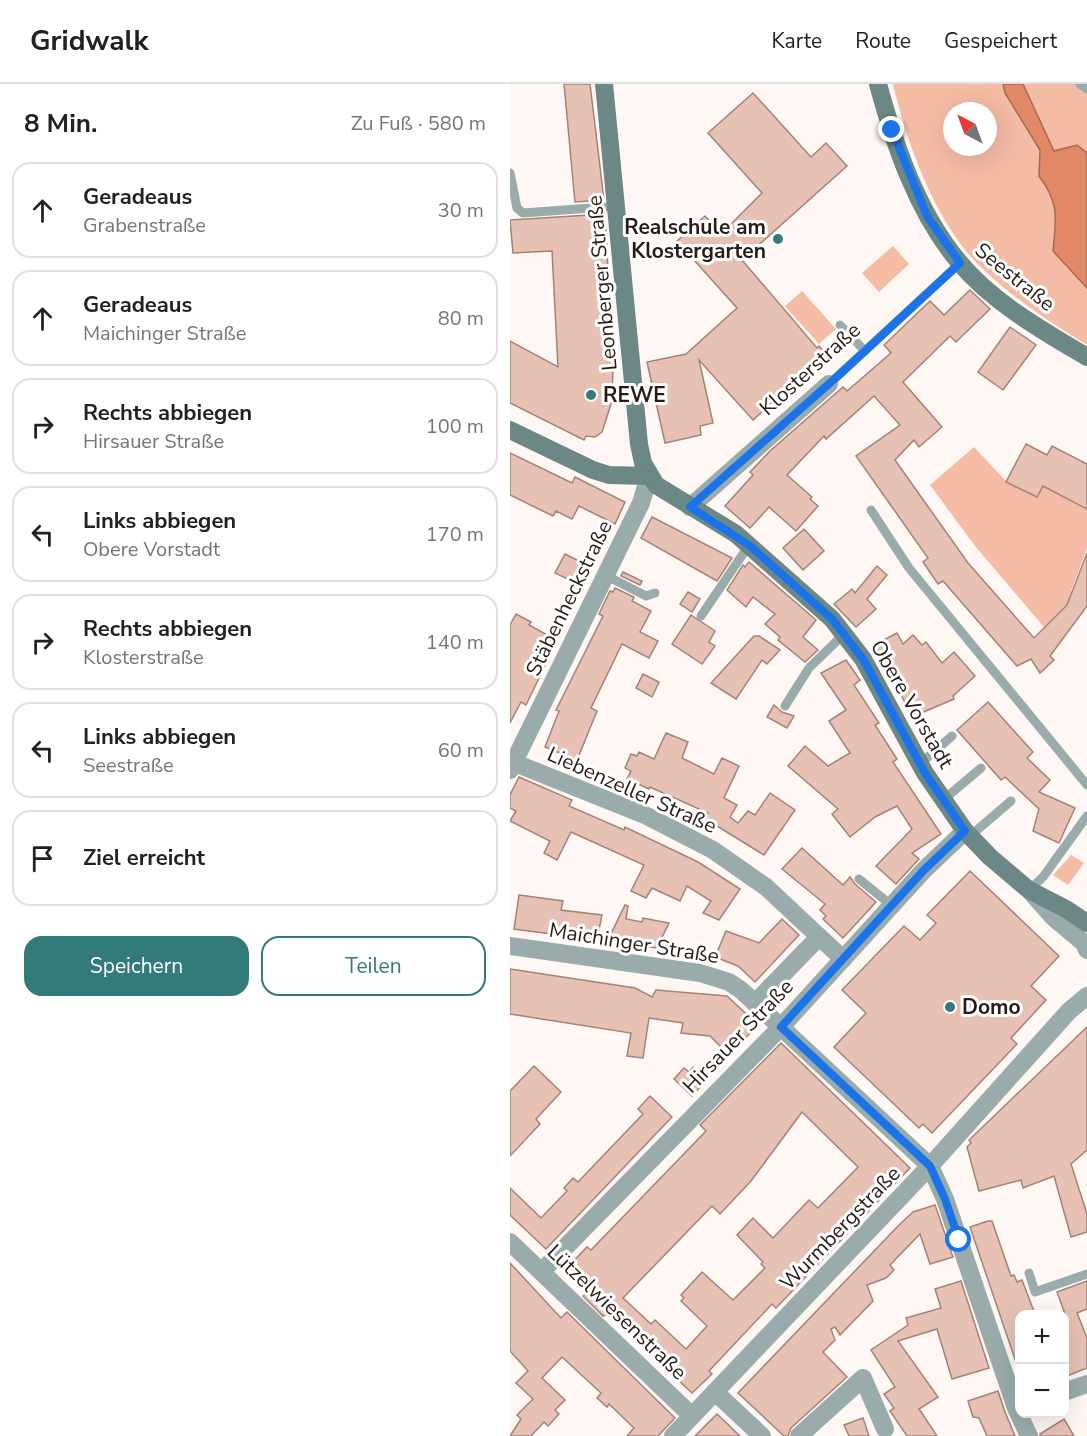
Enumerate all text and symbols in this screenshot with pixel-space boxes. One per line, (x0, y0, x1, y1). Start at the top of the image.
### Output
text: Gridwalk (30, 22, 148, 60)
text: Karte (772, 27, 822, 55)
text: Route (855, 27, 911, 55)
text: Gespeichert (944, 27, 1057, 55)
north arrow (943, 102, 997, 156)
text: 8 Min. (24, 106, 97, 141)
text: Zu Fuß · 580 m (351, 110, 486, 137)
route end (878, 116, 904, 142)
text: Geradeaus (83, 182, 192, 212)
icon: ahead (26, 194, 59, 227)
street label: Leonberger Straße (580, 194, 624, 372)
text: 30 m (438, 197, 484, 224)
text: Grabenstraße (83, 212, 206, 239)
place label: Realschule am Klostergarten (624, 213, 766, 265)
marker: Realschule am Klostergarten (771, 232, 785, 246)
street label: Seestraße (969, 236, 1061, 318)
text: Geradeaus (83, 290, 192, 320)
icon: ahead (26, 302, 59, 335)
text: 80 m (438, 305, 484, 332)
street label: Klosterstraße (754, 316, 866, 422)
text: Maichinger Straße (83, 320, 246, 347)
place label: REWE (603, 381, 666, 409)
marker: REWE (584, 388, 598, 402)
text: Rechts abbiegen (83, 398, 252, 428)
icon: right (26, 410, 59, 443)
text: 100 m (426, 413, 484, 440)
text: Hirsauer Straße (83, 428, 224, 455)
text: Links abbiegen (83, 506, 236, 536)
street label: Stäbenheckstraße (519, 516, 619, 680)
icon: left (26, 518, 59, 551)
text: 170 m (426, 521, 484, 548)
text: Obere Vorstadt (83, 536, 220, 563)
text: Rechts abbiegen (83, 614, 252, 644)
icon: right (26, 626, 59, 659)
text: 140 m (426, 629, 484, 656)
street label: Obere Vorstadt (864, 635, 960, 774)
text: Klosterstraße (83, 644, 204, 671)
text: Links abbiegen (83, 722, 236, 752)
icon: left (26, 734, 59, 767)
text: 60 m (438, 737, 484, 764)
street label: Liebenzeller Straße (543, 740, 721, 840)
text: Seestraße (83, 752, 174, 779)
icon: arrive (26, 842, 59, 875)
text: Ziel erreicht (83, 843, 205, 873)
street label: Maichinger Straße (547, 916, 721, 970)
button: Speichern (24, 936, 249, 996)
button: Teilen (261, 936, 486, 996)
street label: Hirsauer Straße (676, 973, 800, 1099)
place label: Domo (962, 993, 1021, 1021)
marker: Domo (943, 1000, 957, 1014)
street label: Wurmbergstraße (774, 1160, 906, 1296)
route start (945, 1226, 971, 1252)
street label: Lützelwiesenstraße (541, 1238, 693, 1386)
map controls (1015, 1310, 1069, 1418)
button: + (1015, 1310, 1069, 1364)
button: − (1015, 1364, 1069, 1418)

